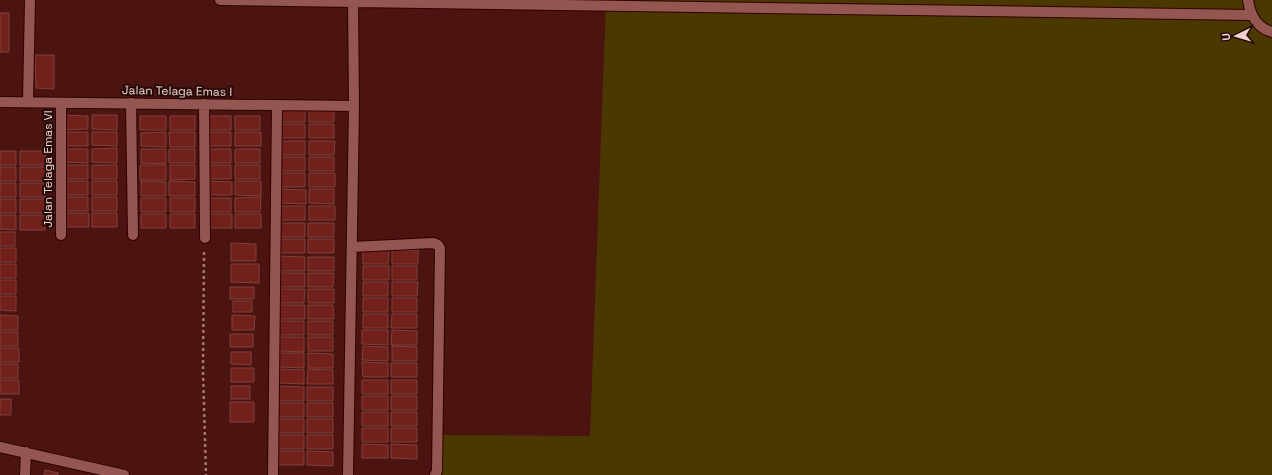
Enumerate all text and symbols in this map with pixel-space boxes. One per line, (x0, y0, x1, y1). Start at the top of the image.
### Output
north arrow (1216, 16, 1256, 56)
text: U (1219, 33, 1233, 41)
street label: Jalan Telaga Emas I (122, 82, 232, 100)
street label: Jalan Telaga Emas VI (40, 110, 56, 228)

